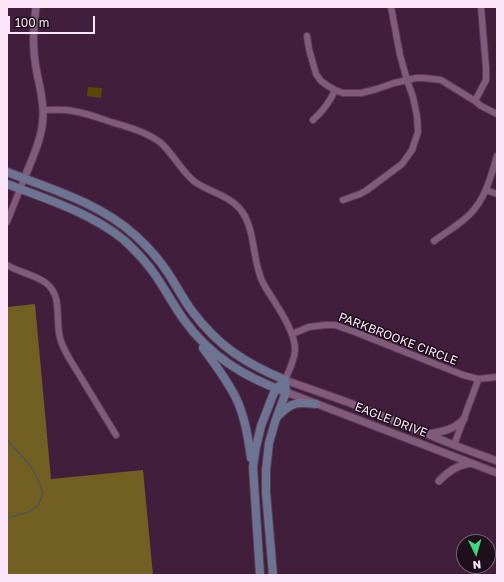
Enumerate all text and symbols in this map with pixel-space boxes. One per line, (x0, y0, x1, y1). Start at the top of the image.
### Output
scale bar (10, 8, 97, 34)
text: 100 m (15, 15, 49, 30)
street label: PARKBROOKE CIRCLE (336, 310, 460, 368)
street label: EAGLE DRIVE (353, 400, 429, 440)
north arrow (456, 534, 496, 574)
text: N (472, 559, 482, 572)

